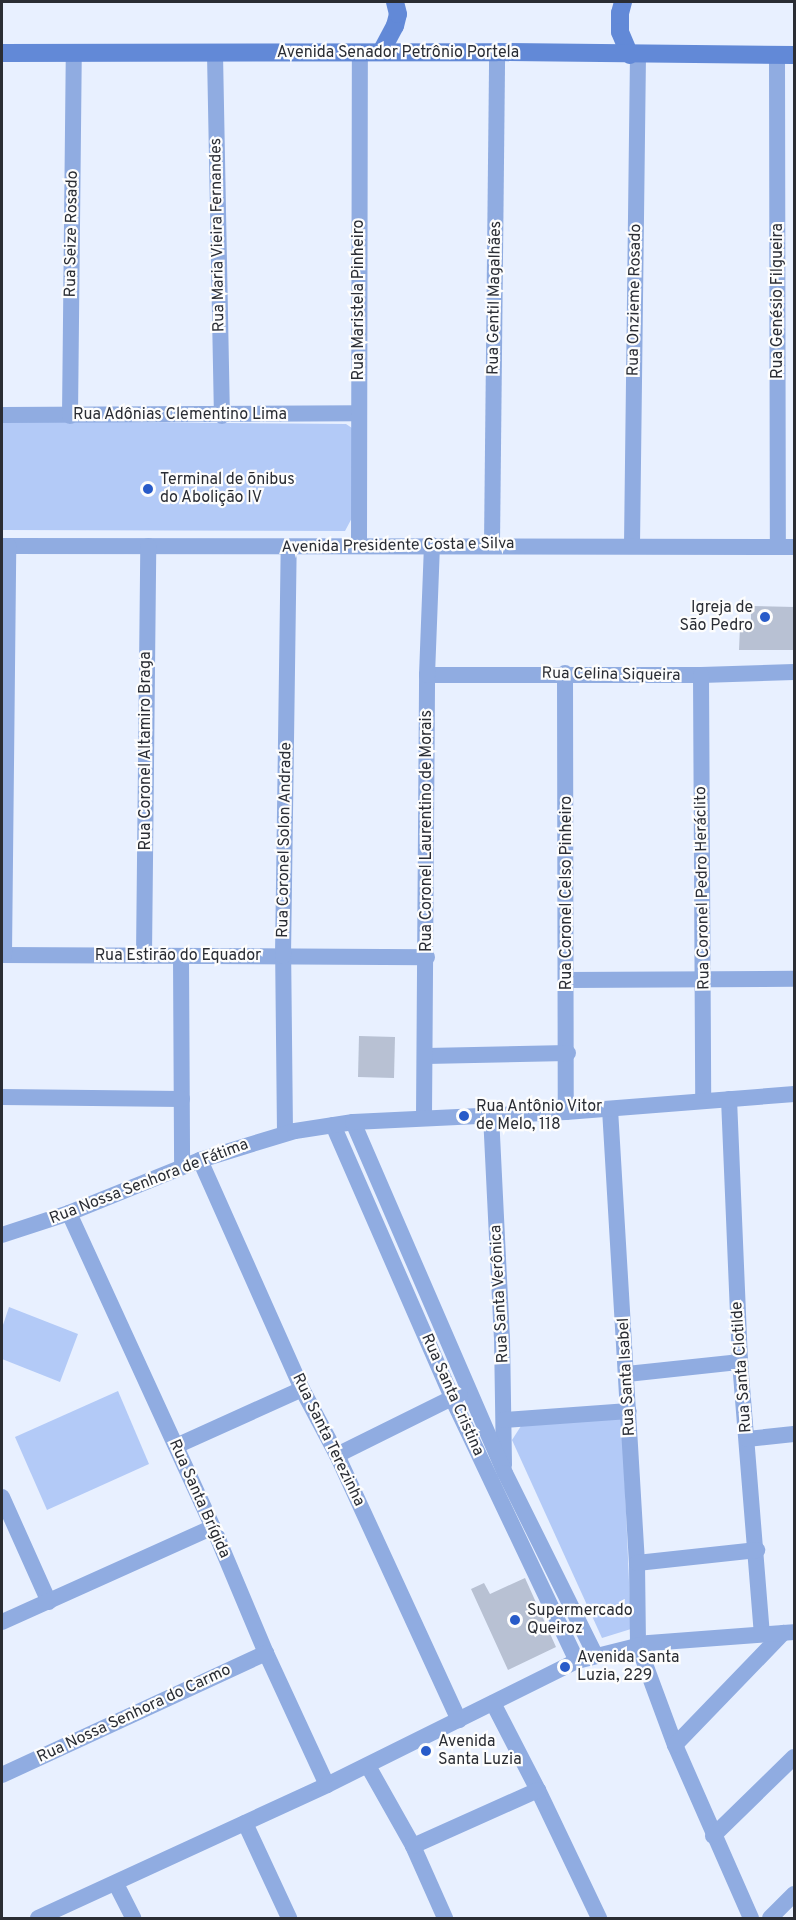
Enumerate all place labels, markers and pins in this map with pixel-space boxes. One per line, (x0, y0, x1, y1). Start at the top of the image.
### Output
place label: Terminal de õnibus do Abolição IV (160, 470, 295, 508)
marker: Terminal de õnibus do Abolição IV (141, 482, 155, 496)
place label: Igreja de São Pedro (680, 598, 753, 636)
marker: Igreja de São Pedro (758, 610, 772, 624)
place label: Rua Antônio Vitor de Melo, 118 (476, 1097, 604, 1135)
marker: Rua Antônio Vitor de Melo, 118 (457, 1109, 471, 1123)
place label: Supermercado Queiroz (527, 1601, 633, 1639)
marker: Supermercado Queiroz (508, 1613, 522, 1627)
place label: Avenida Santa Luzia, 229 (577, 1648, 679, 1686)
marker: Avenida Santa Luzia, 229 (558, 1660, 572, 1674)
place label: Avenida Santa Luzia (438, 1732, 522, 1770)
marker: Avenida Santa Luzia (419, 1744, 433, 1758)

